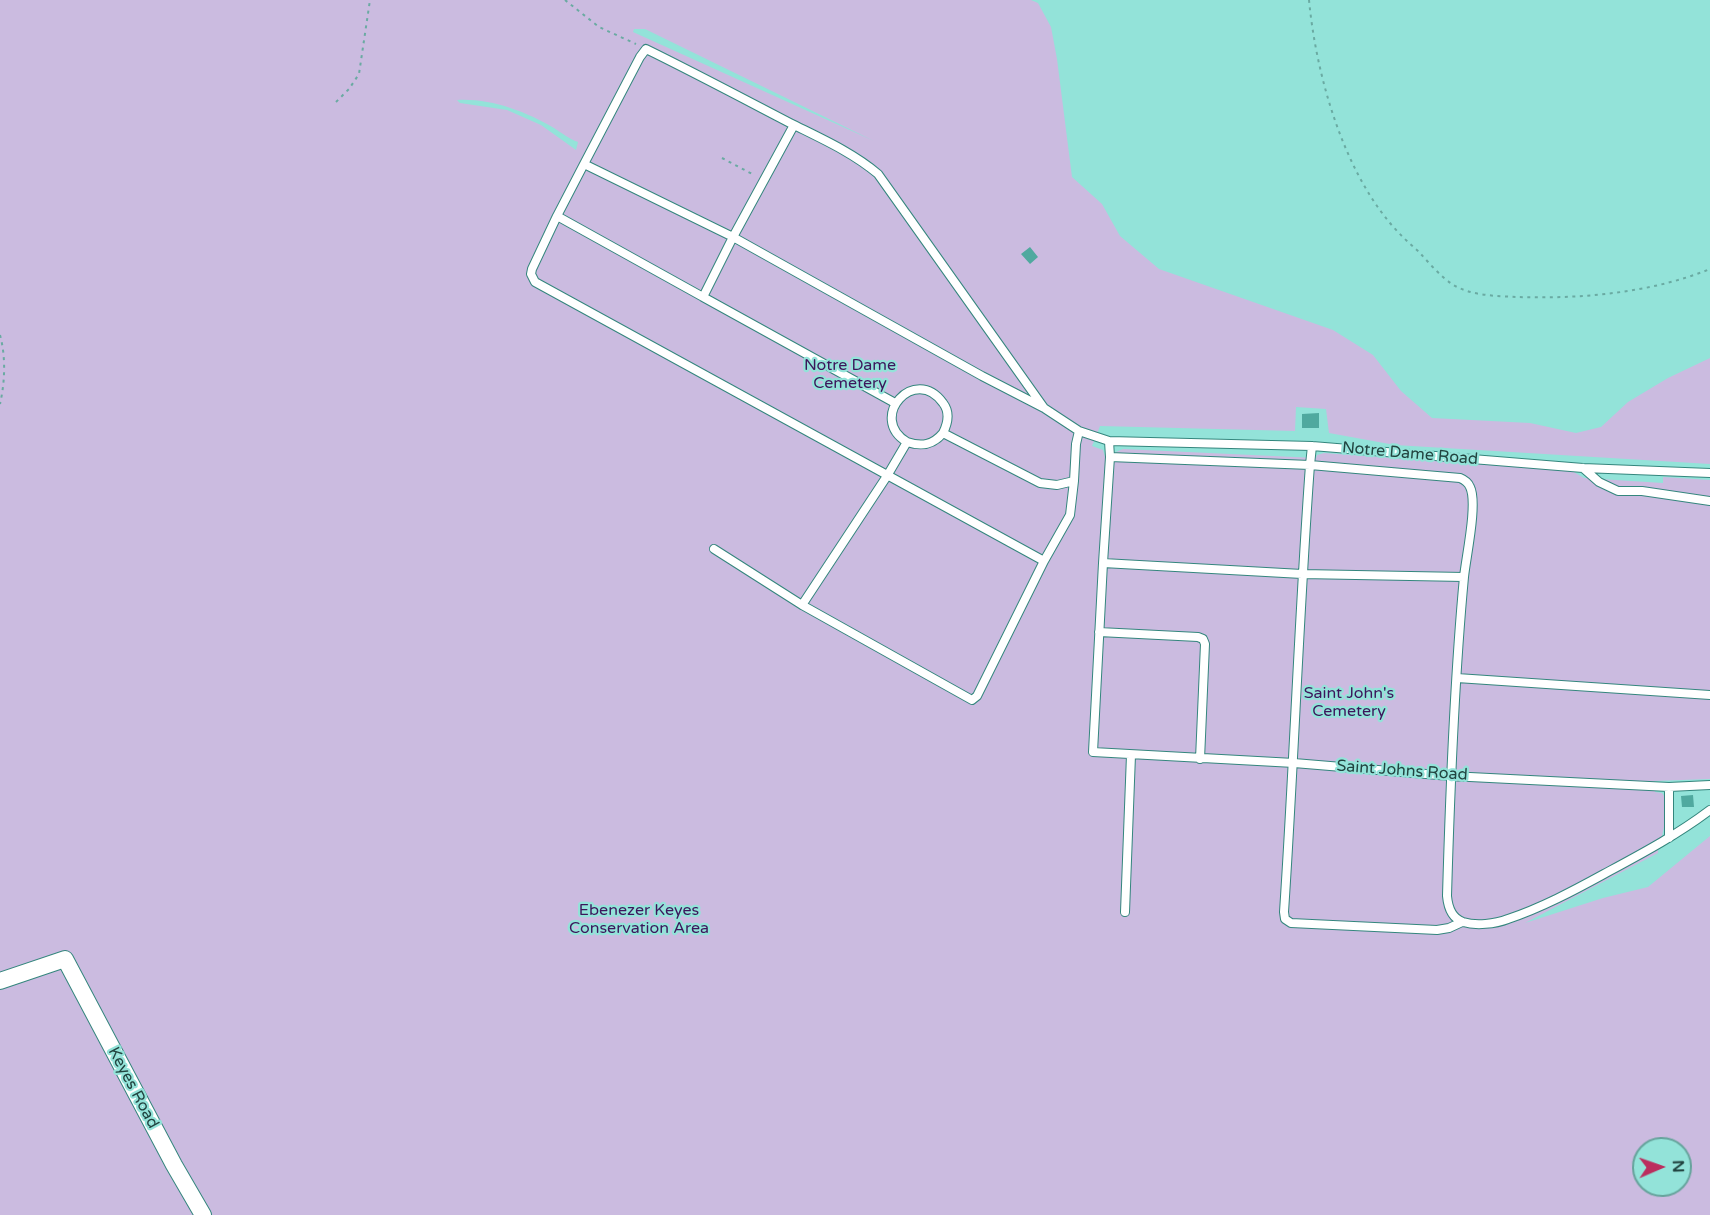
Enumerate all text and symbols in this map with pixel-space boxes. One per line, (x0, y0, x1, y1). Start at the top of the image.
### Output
park label: Notre Dame Cemetery (804, 356, 896, 394)
street label: Notre Dame Road (1341, 438, 1479, 470)
park label: Saint John's Cemetery (1304, 684, 1394, 722)
street label: Saint Johns Road (1336, 757, 1468, 785)
park label: Ebenezer Keyes Conservation Area (569, 901, 709, 939)
street label: Keyes Road (104, 1044, 162, 1132)
north arrow (1632, 1137, 1692, 1197)
text: N (1668, 1160, 1688, 1173)

